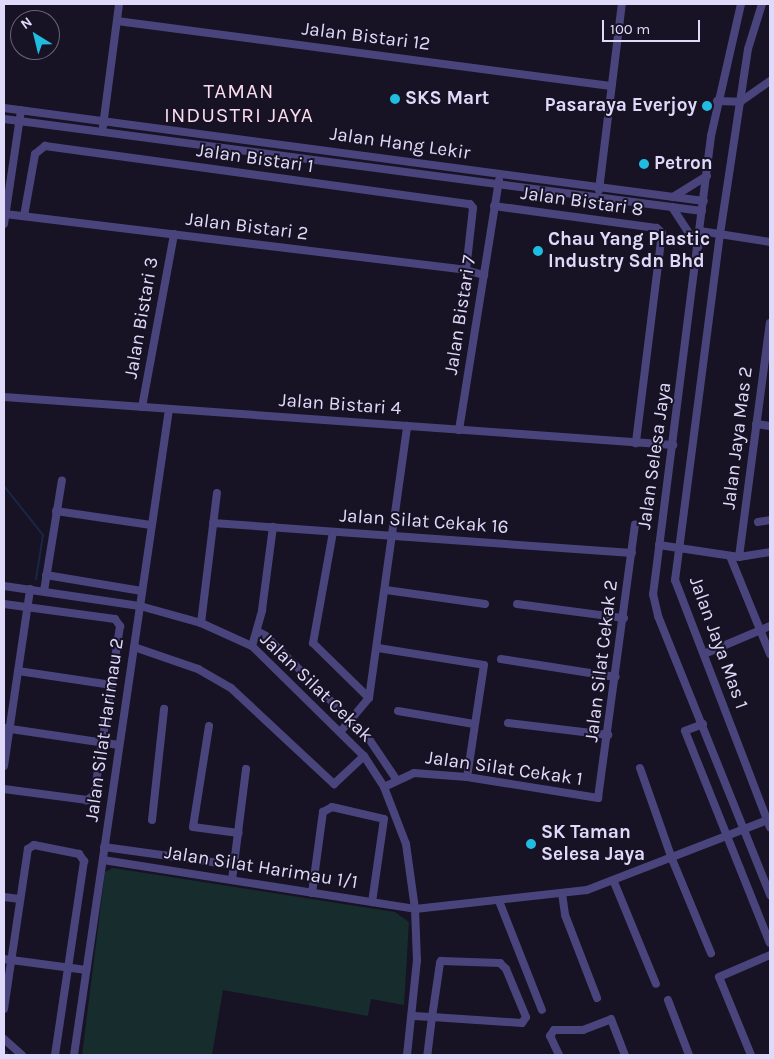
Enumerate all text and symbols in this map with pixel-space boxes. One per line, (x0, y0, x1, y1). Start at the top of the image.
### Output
north arrow (10, 10, 60, 60)
scale bar (604, 10, 702, 42)
text: N (17, 13, 36, 33)
street label: Jalan Bistari 12 (300, 18, 432, 56)
text: 100 m (610, 20, 650, 38)
district label: TAMAN INDUSTRI JAYA (162, 78, 316, 128)
place label: SKS Mart (405, 88, 489, 110)
marker: SKS Mart (389, 93, 401, 105)
place label: Pasaraya Everjoy (544, 95, 697, 117)
marker: Pasaraya Everjoy (701, 100, 713, 112)
street label: Jalan Hang Lekir (328, 123, 472, 165)
street label: Jalan Bistari 1 (195, 139, 315, 179)
place label: Petron (654, 153, 713, 175)
marker: Petron (638, 158, 650, 170)
street label: Jalan Bistari 8 (519, 182, 645, 222)
street label: Jalan Bistari 2 (185, 208, 309, 246)
place label: Chau Yang Plastic Industry Sdn Bhd (548, 229, 710, 273)
marker: Chau Yang Plastic Industry Sdn Bhd (532, 245, 544, 257)
street label: Jalan Bistari 7 (440, 254, 482, 376)
street label: Jalan Bistari 3 (120, 255, 164, 381)
street label: Jalan Jaya Mas 2 (718, 365, 758, 511)
street label: Jalan Selesa Jaya (633, 381, 677, 531)
street label: Jalan Bistari 4 (278, 389, 402, 421)
street label: Jalan Silat Cekak 16 (339, 505, 509, 539)
street label: Jalan Jaya Mas 1 (683, 574, 753, 712)
street label: Jalan Silat Cekak 2 (581, 579, 623, 743)
street label: Jalan Silat Cekak (255, 628, 377, 748)
street label: Jalan Silat Harimau 2 (81, 637, 129, 823)
street label: Jalan Silat Cekak 1 (424, 747, 584, 791)
place label: SK Taman Selesa Jaya (541, 822, 645, 866)
marker: SK Taman Selesa Jaya (525, 838, 537, 850)
street label: Jalan Silat Harimau 1/1 (163, 841, 359, 895)

